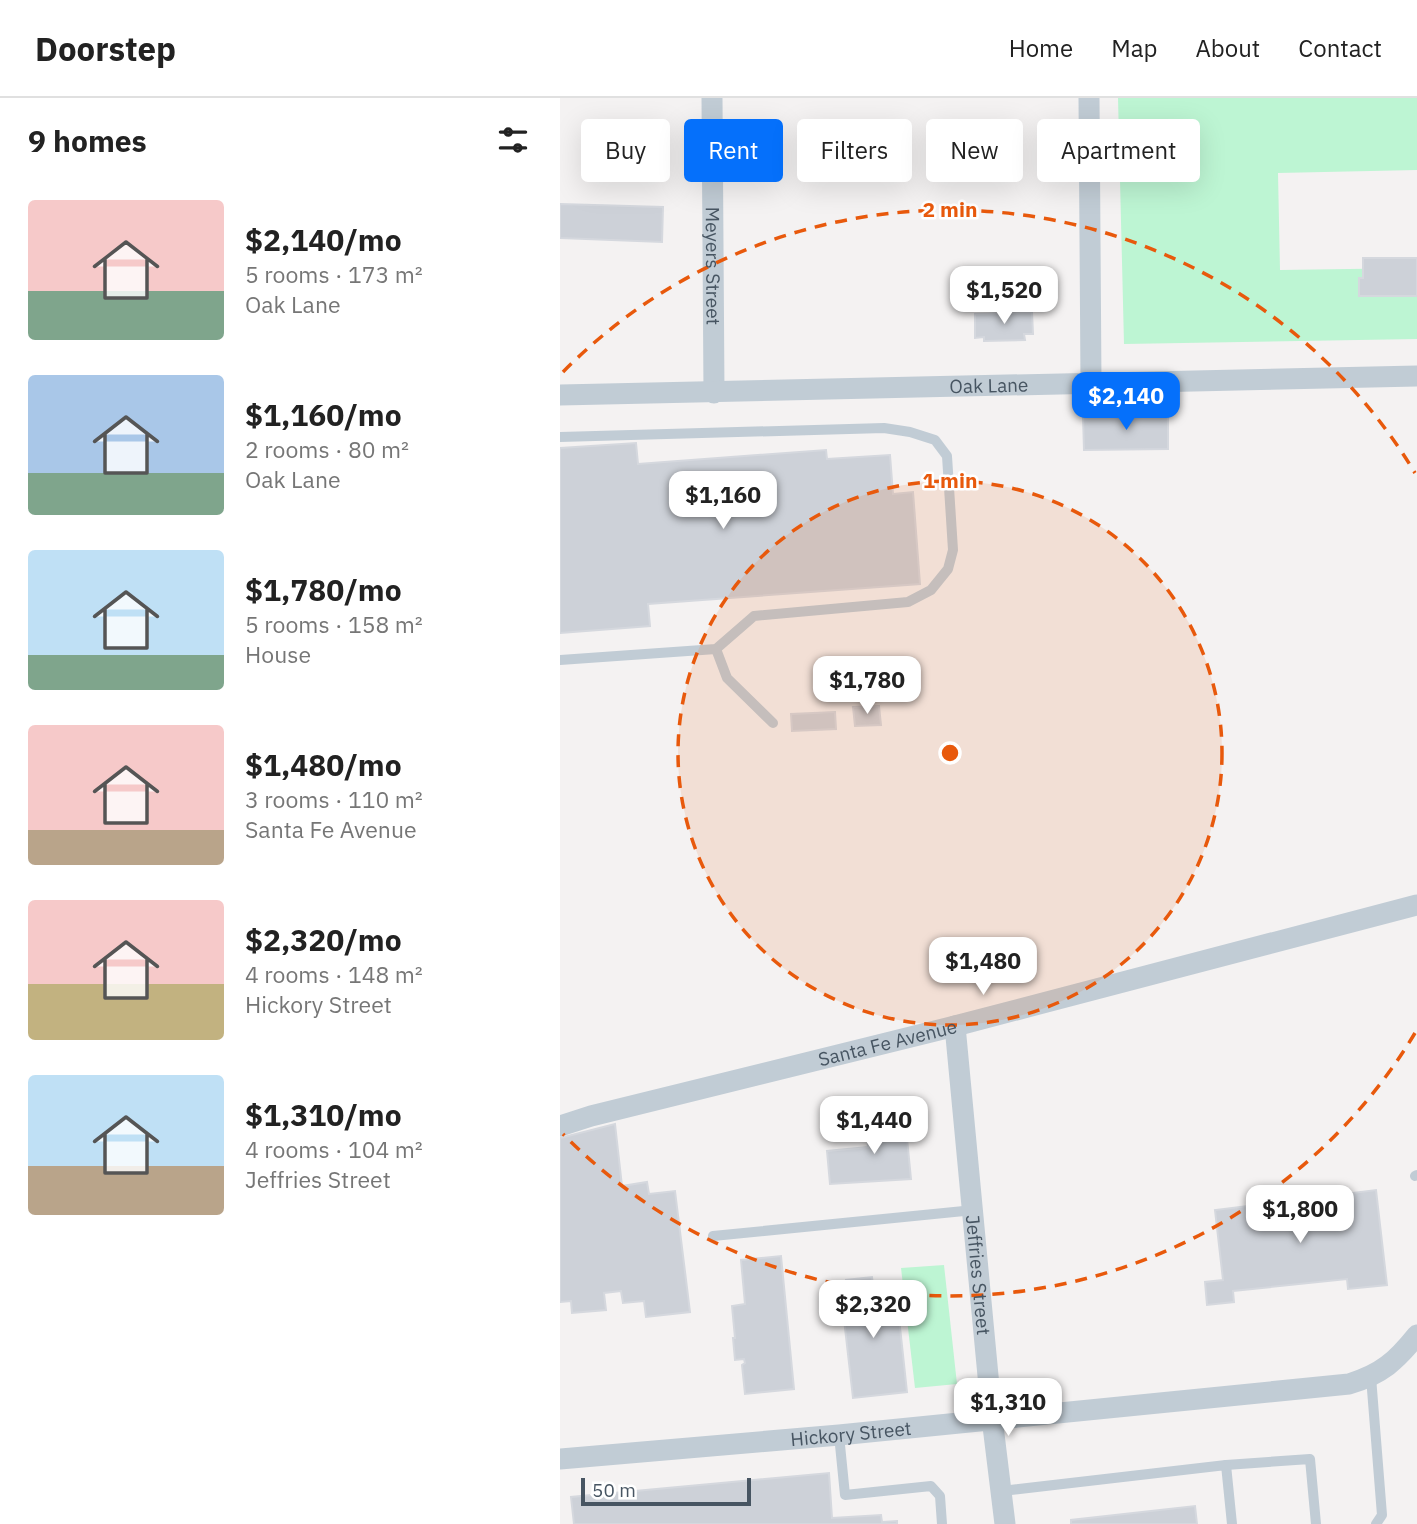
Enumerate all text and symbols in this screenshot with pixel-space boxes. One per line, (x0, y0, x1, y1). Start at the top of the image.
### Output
text: Doorstep (35, 27, 176, 70)
text: Home (1009, 32, 1073, 64)
text: Map (1111, 32, 1157, 64)
text: About (1195, 32, 1260, 64)
text: Contact (1298, 32, 1382, 64)
chip: Buy (581, 119, 670, 182)
chip: Rent (684, 119, 783, 182)
chip: Filters (797, 119, 912, 182)
chip: New (926, 119, 1023, 182)
chip: Apartment (1037, 119, 1200, 182)
text: 9 homes (28, 121, 147, 160)
icon: filters (494, 121, 532, 159)
text: 2 min (923, 195, 977, 223)
street label: Meyers Street (701, 207, 726, 325)
text: $2,140/mo (245, 220, 402, 259)
icon: home (84, 228, 168, 312)
text: 5 rooms · 173 m² (245, 259, 423, 289)
pin: $1,520 (947, 266, 1061, 326)
text: $1,520 (966, 274, 1042, 304)
text: Oak Lane (245, 289, 341, 319)
pin: $2,140 (1069, 372, 1183, 432)
street label: Oak Lane (949, 373, 1029, 398)
text: $2,140 (1088, 380, 1164, 410)
text: $1,160/mo (245, 395, 402, 434)
icon: home (84, 403, 168, 487)
text: 2 rooms · 80 m² (245, 434, 409, 464)
text: Oak Lane (245, 464, 341, 494)
text: 1 min (923, 466, 977, 494)
pin: $1,160 (666, 472, 780, 531)
text: $1,160 (685, 479, 761, 509)
text: $1,780/mo (245, 570, 402, 609)
icon: home (84, 578, 168, 662)
text: 5 rooms · 158 m² (245, 609, 423, 639)
text: House (245, 639, 311, 669)
pin: $1,780 (810, 656, 924, 716)
text: $1,780 (829, 664, 905, 694)
centre of rings (938, 741, 962, 765)
text: $1,480/mo (245, 745, 402, 784)
icon: home (84, 753, 168, 837)
text: 3 rooms · 110 m² (245, 784, 423, 814)
text: Santa Fe Avenue (245, 814, 417, 844)
text: $2,320/mo (245, 920, 402, 959)
icon: home (84, 928, 168, 1012)
pin: $1,480 (926, 937, 1040, 997)
text: $1,480 (945, 945, 1021, 975)
text: 4 rooms · 148 m² (245, 959, 423, 989)
text: Hickory Street (245, 989, 392, 1019)
street label: Santa Fe Avenue (816, 1014, 959, 1071)
text: $1,310/mo (245, 1095, 402, 1134)
pin: $1,440 (817, 1096, 931, 1156)
icon: home (84, 1103, 168, 1187)
text: $1,440 (836, 1104, 912, 1134)
text: 4 rooms · 104 m² (245, 1134, 423, 1164)
text: Jeffries Street (245, 1164, 391, 1194)
pin: $1,800 (1243, 1186, 1357, 1245)
text: $1,800 (1262, 1193, 1338, 1223)
street label: Jeffries Street (961, 1214, 996, 1336)
pin: $2,320 (816, 1280, 930, 1340)
text: $2,320 (835, 1288, 911, 1318)
pin: $1,310 (951, 1378, 1065, 1438)
text: $1,310 (970, 1386, 1046, 1416)
street label: Hickory Street (789, 1416, 913, 1451)
scale bar (581, 1475, 751, 1507)
text: 50 m (592, 1478, 636, 1502)

